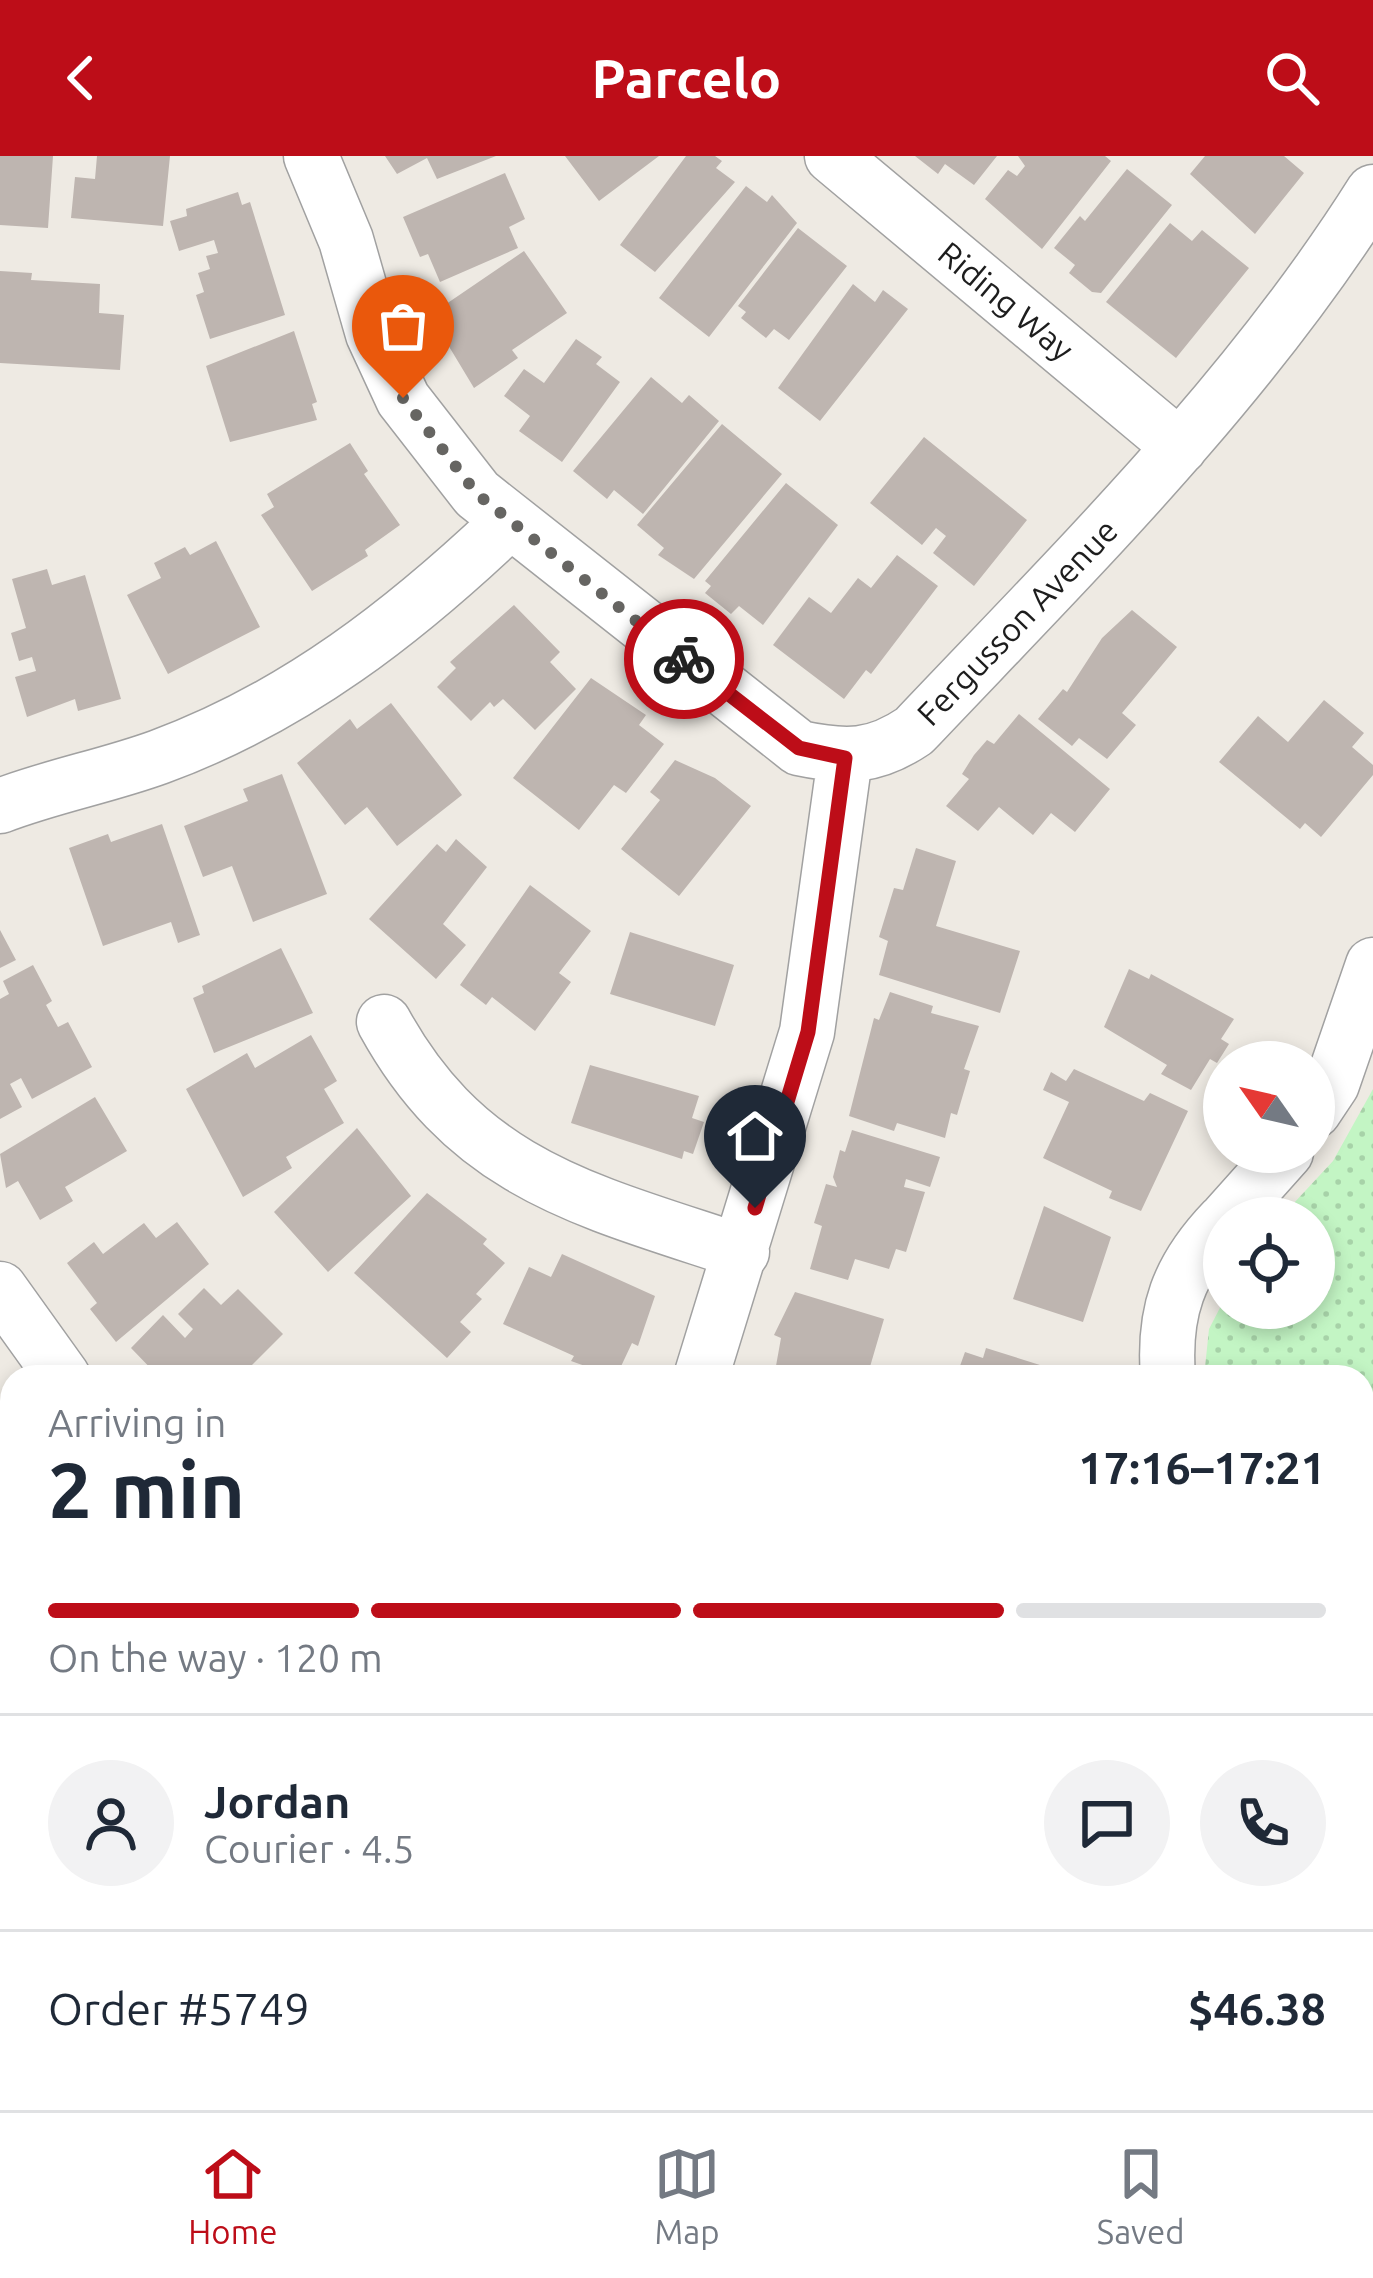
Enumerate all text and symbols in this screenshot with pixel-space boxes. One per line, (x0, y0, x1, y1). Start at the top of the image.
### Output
icon: back (48, 45, 114, 111)
icon: search (1259, 45, 1325, 111)
text: Parcelo (592, 48, 781, 108)
street label: Riding Way (932, 234, 1081, 368)
pin (352, 275, 454, 398)
icon: bag (370, 293, 436, 359)
street label: Fergusson Avenue (909, 511, 1124, 732)
courier (624, 599, 744, 719)
icon: bike (651, 626, 717, 692)
north arrow (1203, 1041, 1335, 1173)
map controls (1203, 1041, 1335, 1329)
pin (704, 1085, 806, 1208)
icon: home (722, 1103, 788, 1169)
button: locate (1203, 1197, 1335, 1329)
text: Arriving in (48, 1401, 226, 1444)
text: 17:16–17:21 (1078, 1442, 1326, 1493)
text: 2 min (48, 1445, 245, 1533)
text: On the way · 120 m (48, 1636, 383, 1679)
button: person (48, 1760, 174, 1886)
button: chat (1044, 1760, 1170, 1886)
button: phone (1200, 1760, 1326, 1886)
text: Jordan (204, 1776, 350, 1827)
text: Courier · 4.5 (204, 1827, 415, 1870)
text: Order #5749 (48, 1983, 310, 2034)
text: $46.38 (1188, 1983, 1326, 2034)
tab: Home (188, 2141, 277, 2250)
tab: Map (654, 2141, 720, 2250)
tab: Saved (1097, 2141, 1185, 2250)

